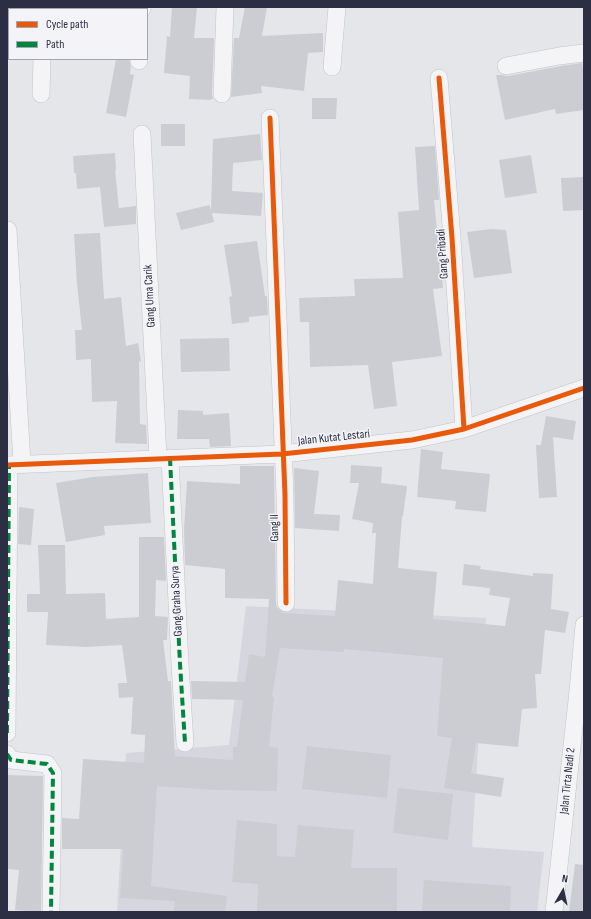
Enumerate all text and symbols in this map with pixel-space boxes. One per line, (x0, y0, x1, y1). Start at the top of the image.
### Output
legend (8, 8, 148, 60)
text: Cycle path (46, 17, 88, 32)
text: Path (46, 37, 64, 52)
street label: Gang Pribadi (434, 229, 452, 279)
street label: Gang Uma Carik (141, 264, 159, 328)
street label: Jalan Kutat Lestari (297, 427, 371, 449)
street label: Gang II (268, 514, 282, 542)
street label: Gang Graha Surya (168, 565, 186, 637)
street label: Jalan Tirta Nadi 2 (557, 747, 579, 815)
north arrow (543, 871, 583, 911)
text: N (561, 872, 569, 886)

